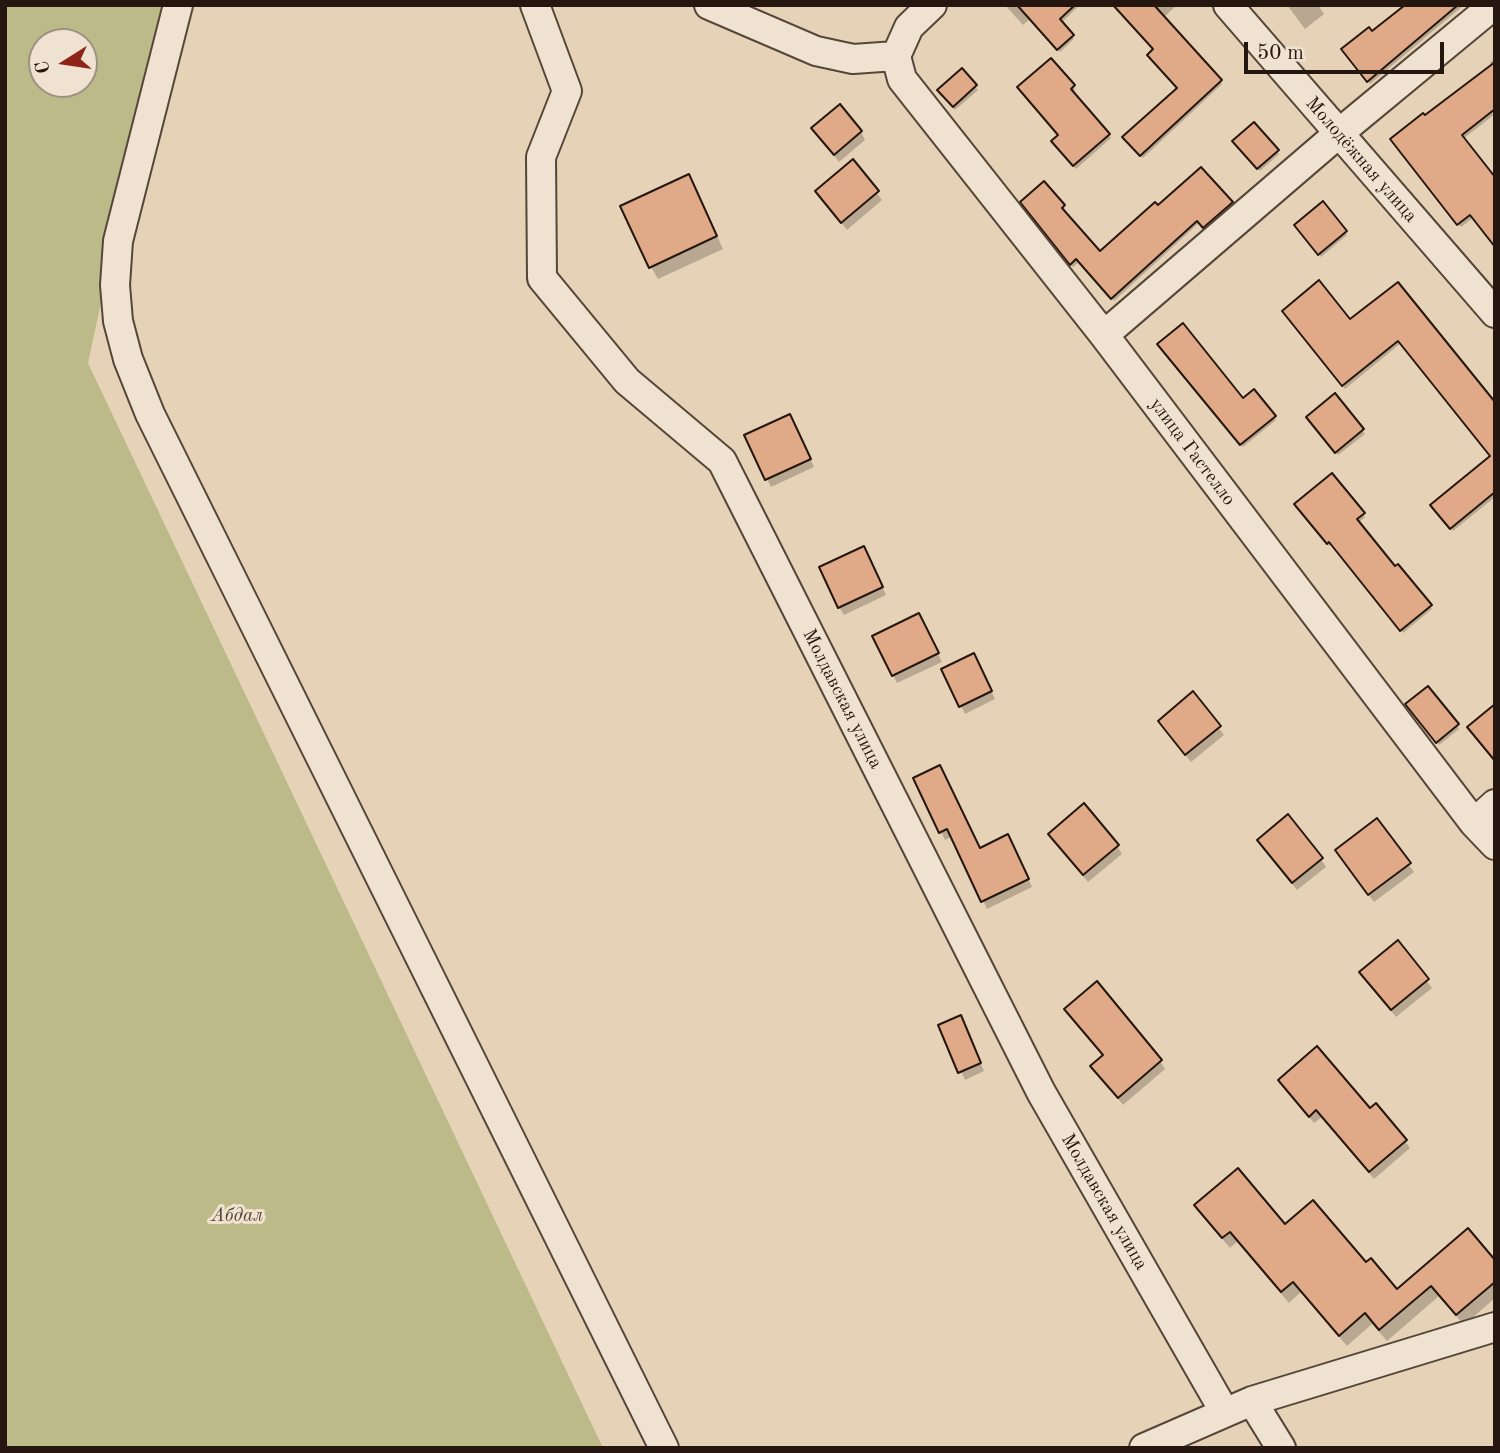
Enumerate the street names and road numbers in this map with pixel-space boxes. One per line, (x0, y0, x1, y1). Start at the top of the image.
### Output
street label: Молодёжная улица (1300, 92, 1422, 228)
street label: улица Гастелло (1144, 394, 1240, 510)
street label: Молдавская улица (797, 625, 887, 773)
street label: Молдавская улица (1056, 1130, 1152, 1274)

